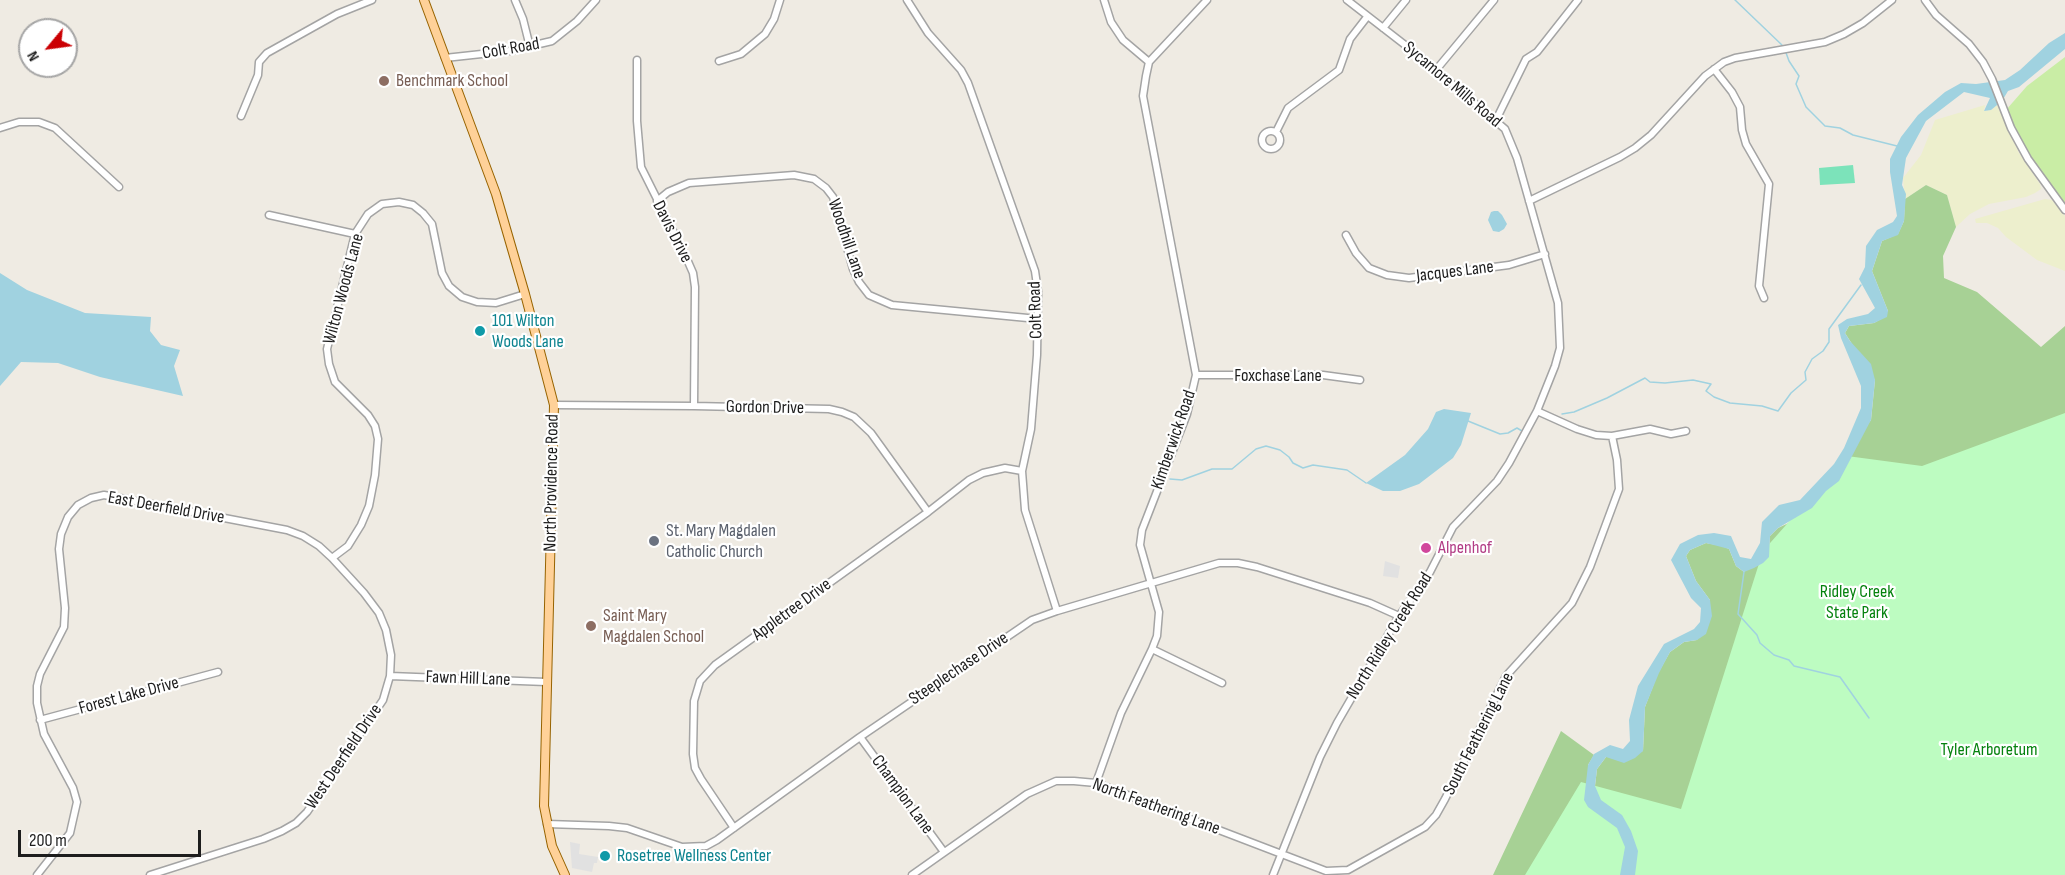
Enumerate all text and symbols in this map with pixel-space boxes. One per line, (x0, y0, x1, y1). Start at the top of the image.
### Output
north arrow (18, 18, 78, 78)
street label: Colt Road (481, 33, 541, 65)
street label: Sycamore Mills Road (1398, 37, 1506, 133)
text: N (23, 48, 44, 64)
place label: Benchmark School (396, 70, 508, 92)
marker: Benchmark School (377, 74, 391, 88)
street label: Woodhill Lane (822, 196, 870, 282)
street label: Davis Drive (647, 197, 697, 267)
street label: Wilton Woods Lane (319, 231, 369, 347)
street label: Jacques Lane (1415, 257, 1495, 287)
street label: Colt Road (1024, 281, 1048, 339)
place label: 101 Wilton Woods Lane (492, 310, 564, 352)
marker: 101 Wilton Woods Lane (473, 324, 487, 338)
street label: Foxchase Lane (1234, 365, 1322, 387)
street label: Kimberwick Road (1147, 388, 1201, 492)
street label: Gordon Drive (726, 397, 804, 419)
street label: North Providence Road (540, 414, 564, 552)
street label: East Deerfield Drive (106, 487, 226, 529)
place label: St. Mary Magdalen Catholic Church (666, 520, 776, 562)
marker: St. Mary Magdalen Catholic Church (647, 534, 661, 548)
place label: Alpenhof (1438, 537, 1492, 559)
marker: Alpenhof (1419, 541, 1433, 555)
street label: North Ridley Creek Road (1342, 569, 1438, 703)
street label: Appletree Drive (748, 574, 836, 646)
park label: Ridley Creek State Park (1820, 581, 1894, 624)
place label: Saint Mary Magdalen School (603, 605, 704, 648)
marker: Saint Mary Magdalen School (584, 619, 598, 633)
street label: Steeplechase Drive (905, 628, 1013, 710)
street label: Fawn Hill Lane (425, 667, 511, 691)
street label: South Feathering Lane (1439, 669, 1519, 799)
street label: Forest Lake Drive (77, 672, 181, 720)
street label: West Deerfield Drive (301, 700, 387, 814)
park label: Tyler Arboretum (1941, 739, 2037, 761)
street label: Champion Lane (866, 751, 938, 839)
street label: North Feathering Lane (1089, 774, 1223, 840)
scale bar (21, 818, 204, 856)
text: 200 m (29, 830, 67, 851)
place label: Rosetree Wellness Center (617, 845, 771, 867)
marker: Rosetree Wellness Center (598, 849, 612, 863)

